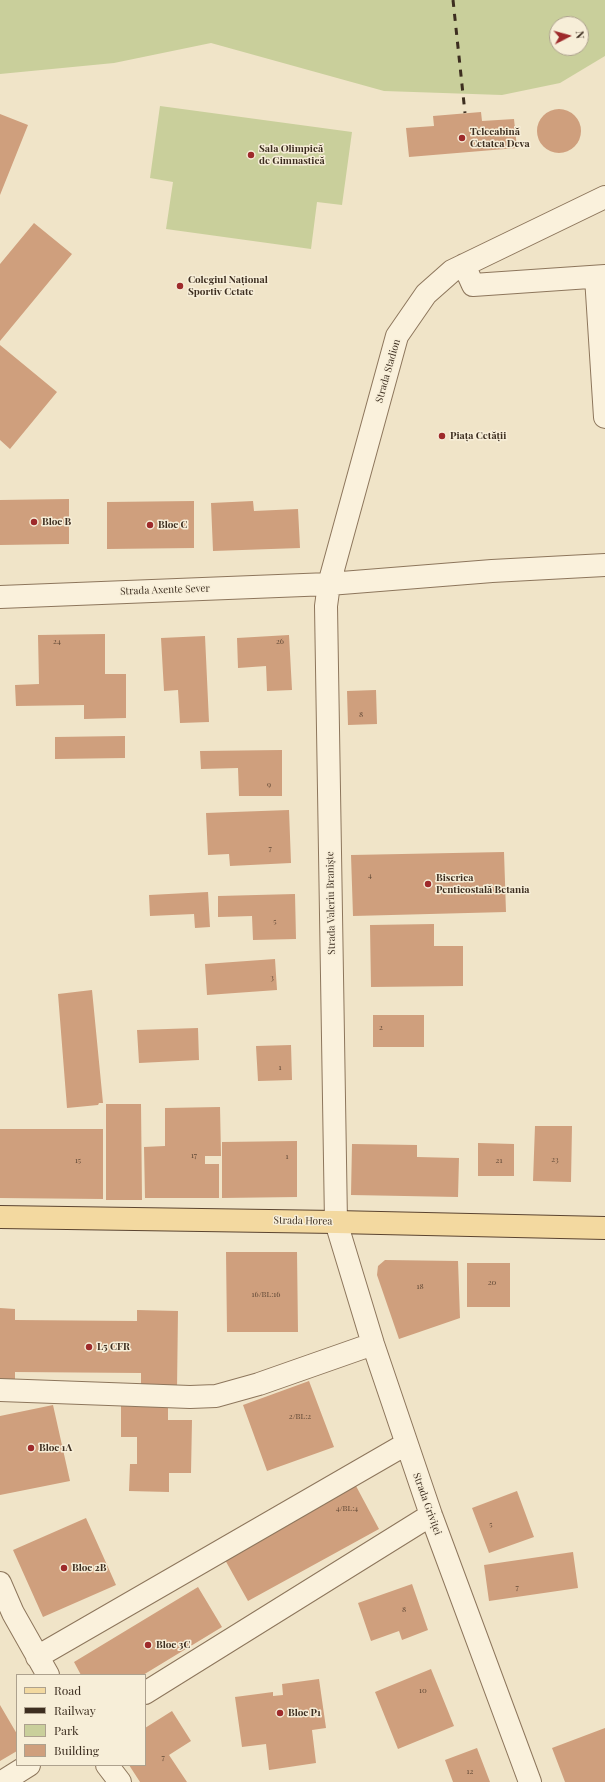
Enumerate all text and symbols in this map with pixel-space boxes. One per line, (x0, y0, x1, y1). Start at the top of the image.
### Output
north arrow (549, 16, 589, 56)
text: N (573, 30, 588, 40)
place label: Telecabină Cetatea Deva (470, 126, 530, 150)
marker: Telecabină Cetatea Deva (457, 133, 467, 143)
place label: Sala Olimpică de Gimnastică (259, 143, 325, 166)
marker: Sala Olimpică de Gimnastică (246, 150, 256, 160)
place label: Colegiul Național Sportiv Cetate (188, 274, 268, 298)
marker: Colegiul Național Sportiv Cetate (175, 281, 185, 291)
street label: Strada Stadion (373, 338, 403, 404)
place label: Piața Cetății (450, 430, 506, 442)
marker: Piața Cetății (437, 431, 447, 441)
place label: Bloc B (42, 516, 71, 528)
marker: Bloc B (29, 517, 39, 527)
place label: Bloc C (158, 519, 188, 531)
marker: Bloc C (145, 520, 155, 530)
street label: Strada Axente Sever (120, 582, 210, 598)
house number: 24 (53, 636, 61, 646)
house number: 26 (276, 636, 284, 646)
house number: 8 (359, 709, 363, 719)
house number: 9 (267, 779, 271, 789)
house number: 7 (268, 843, 272, 853)
street label: Strada Valeriu Braniște (324, 851, 338, 955)
house number: 4 (368, 870, 372, 880)
place label: Biserica Penticostală Betania (436, 872, 530, 896)
marker: Biserica Penticostală Betania (423, 879, 433, 889)
house number: 5 (273, 916, 277, 926)
house number: 3 (270, 972, 274, 982)
house number: 2 (379, 1022, 383, 1032)
house number: 1 (279, 1062, 281, 1072)
house number: 17 (191, 1150, 197, 1160)
house number: 1 (286, 1151, 288, 1161)
house number: 23 (551, 1154, 559, 1164)
house number: 15 (75, 1155, 81, 1165)
house number: 21 (496, 1155, 502, 1165)
street label: Strada Horea (273, 1214, 333, 1228)
house number: 20 (488, 1277, 496, 1287)
house number: 18 (416, 1281, 424, 1291)
house number: 16/BL:16 (252, 1289, 280, 1299)
place label: L5 CFR (97, 1341, 130, 1353)
marker: L5 CFR (84, 1342, 94, 1352)
house number: 2/BL:2 (289, 1411, 311, 1421)
place label: Bloc 1A (39, 1442, 72, 1454)
marker: Bloc 1A (26, 1443, 36, 1453)
street label: Strada Griviței (410, 1471, 444, 1537)
house number: 4/BL:4 (336, 1503, 358, 1513)
house number: 5 (489, 1519, 493, 1529)
place label: Bloc 2B (72, 1562, 107, 1574)
marker: Bloc 2B (59, 1563, 69, 1573)
house number: 7 (515, 1582, 519, 1592)
house number: 8 (402, 1604, 406, 1614)
place label: Bloc 3C (156, 1639, 191, 1651)
marker: Bloc 3C (143, 1640, 153, 1650)
legend (16, 1674, 146, 1766)
text: Road (54, 1682, 81, 1698)
house number: 10 (419, 1685, 427, 1695)
text: Railway (54, 1702, 96, 1718)
place label: Bloc P1 (288, 1707, 321, 1719)
marker: Bloc P1 (275, 1708, 285, 1718)
text: Park (54, 1722, 79, 1738)
text: Building (54, 1742, 99, 1758)
house number: 7 (161, 1752, 165, 1762)
house number: 12 (467, 1766, 473, 1776)

